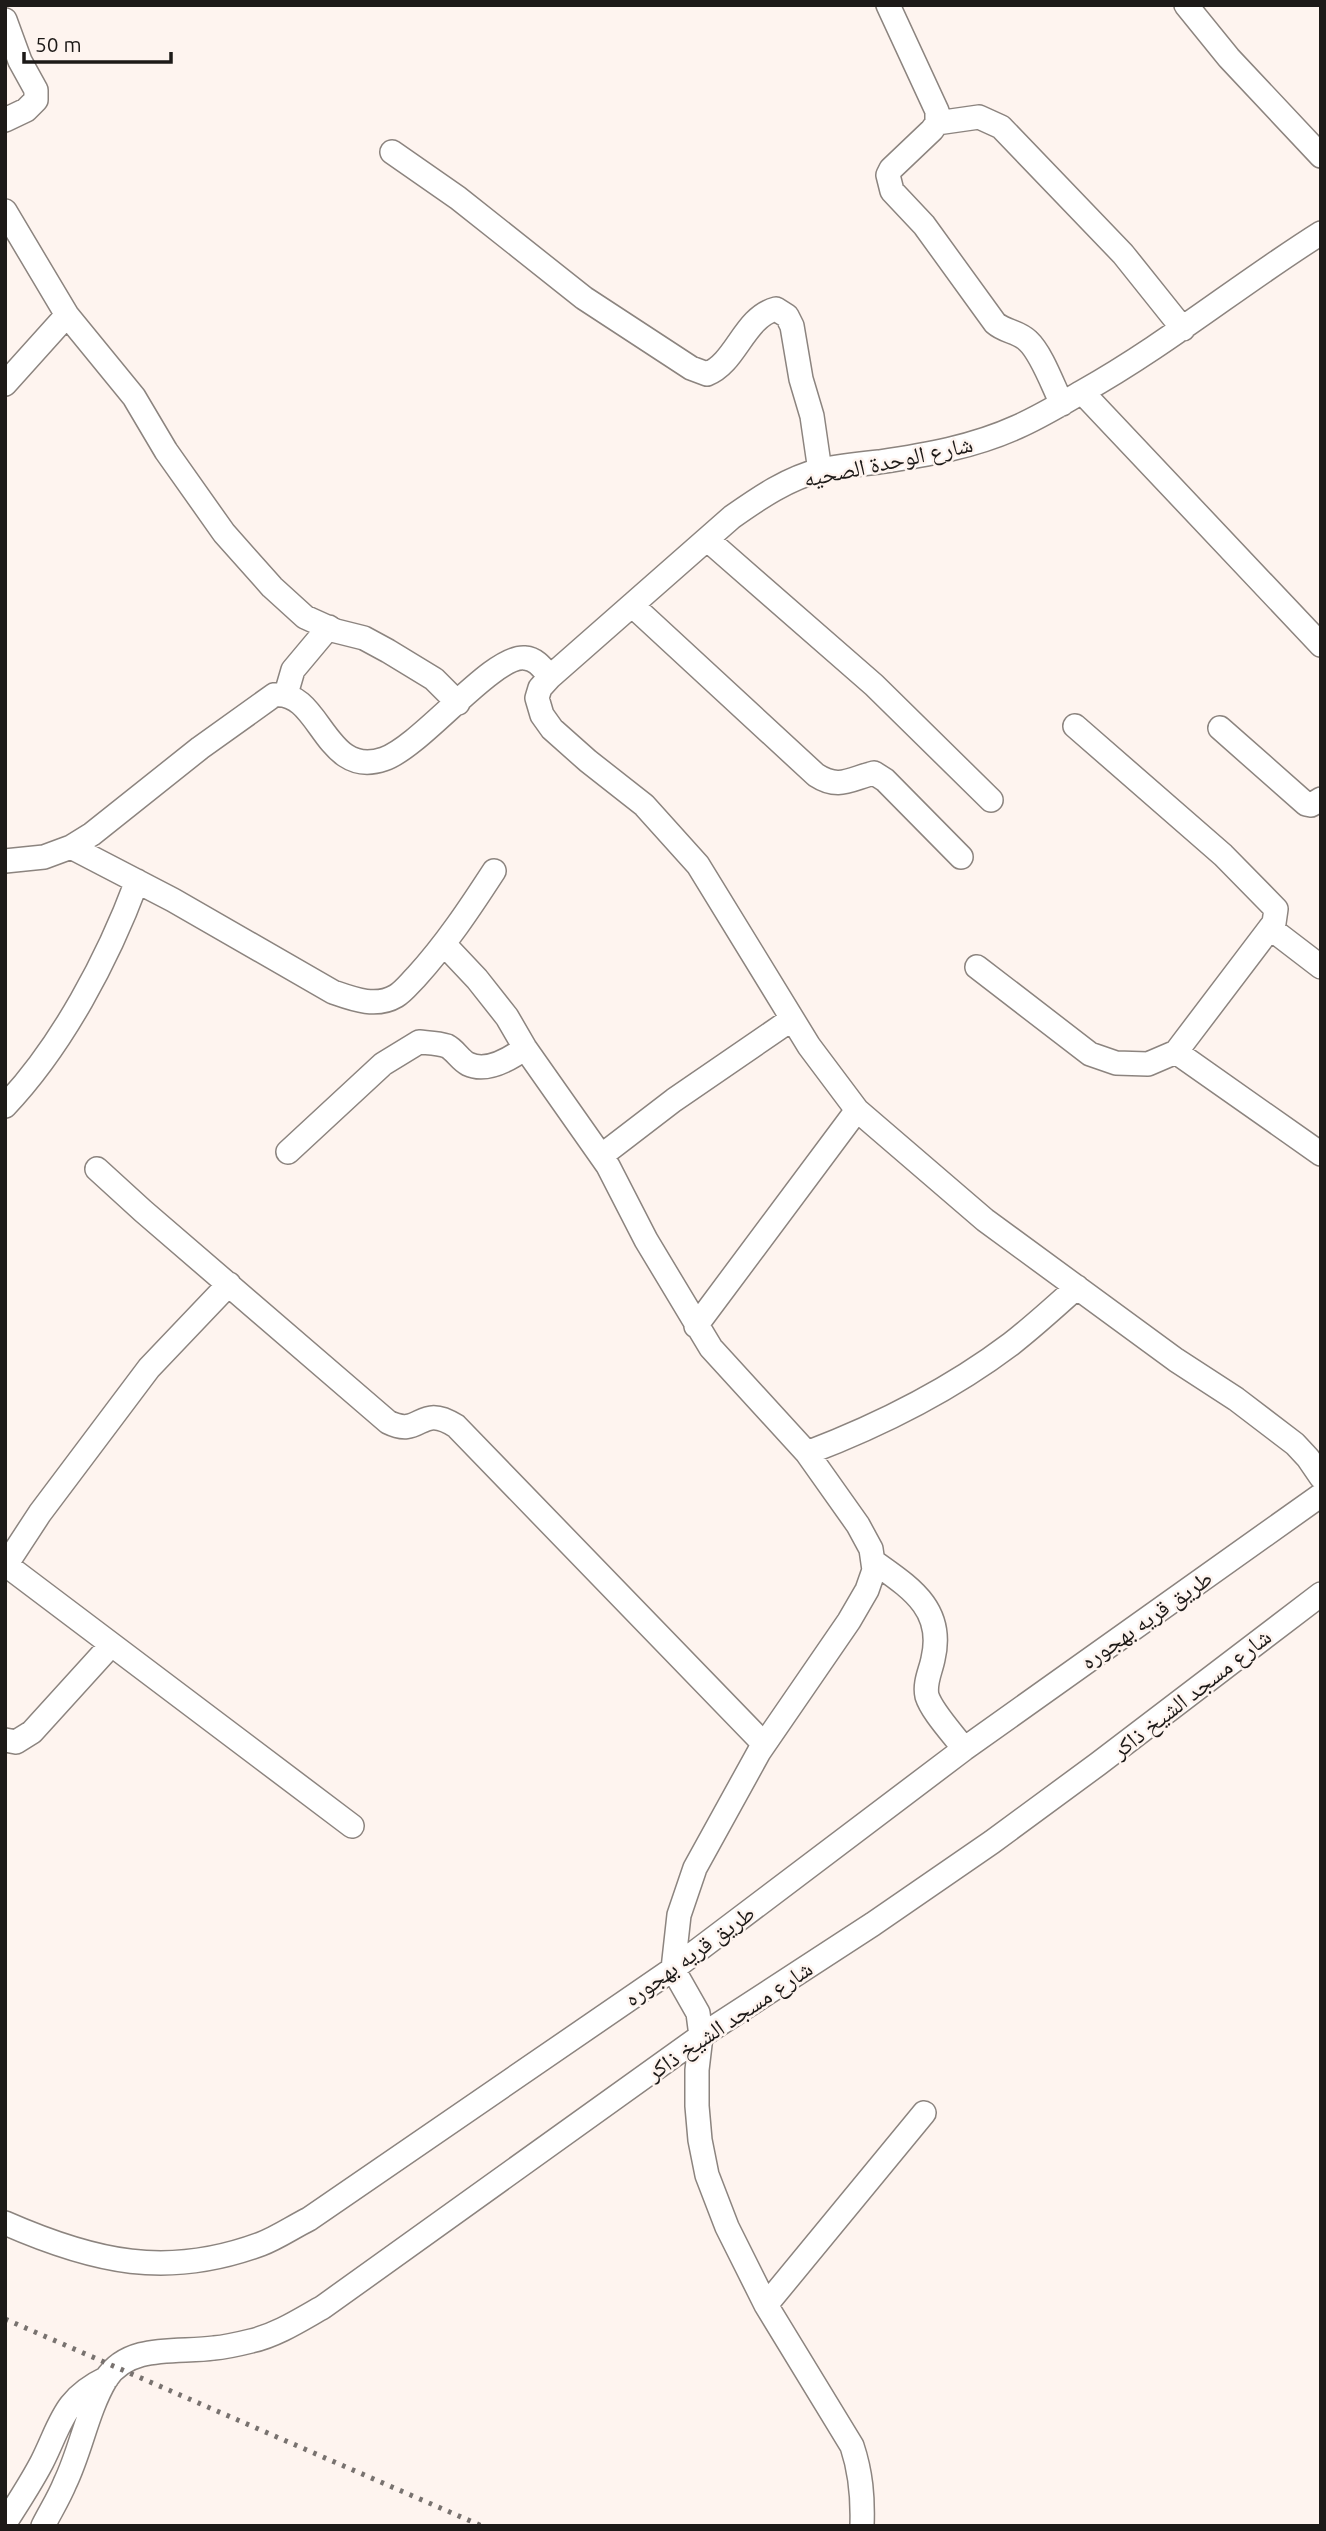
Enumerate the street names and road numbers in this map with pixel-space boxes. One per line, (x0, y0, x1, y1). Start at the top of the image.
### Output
street label: شارع الوحدة الصحيه (801, 431, 976, 494)
street label: طريق قريه بهجوره (1076, 1564, 1218, 1675)
street label: شارع مسجد الشيخ ذاكر (1106, 1623, 1277, 1766)
street label: طريق قريه بهجوره (619, 1900, 760, 2012)
street label: شارع مسجد الشيخ ذاكر (641, 1955, 818, 2088)

